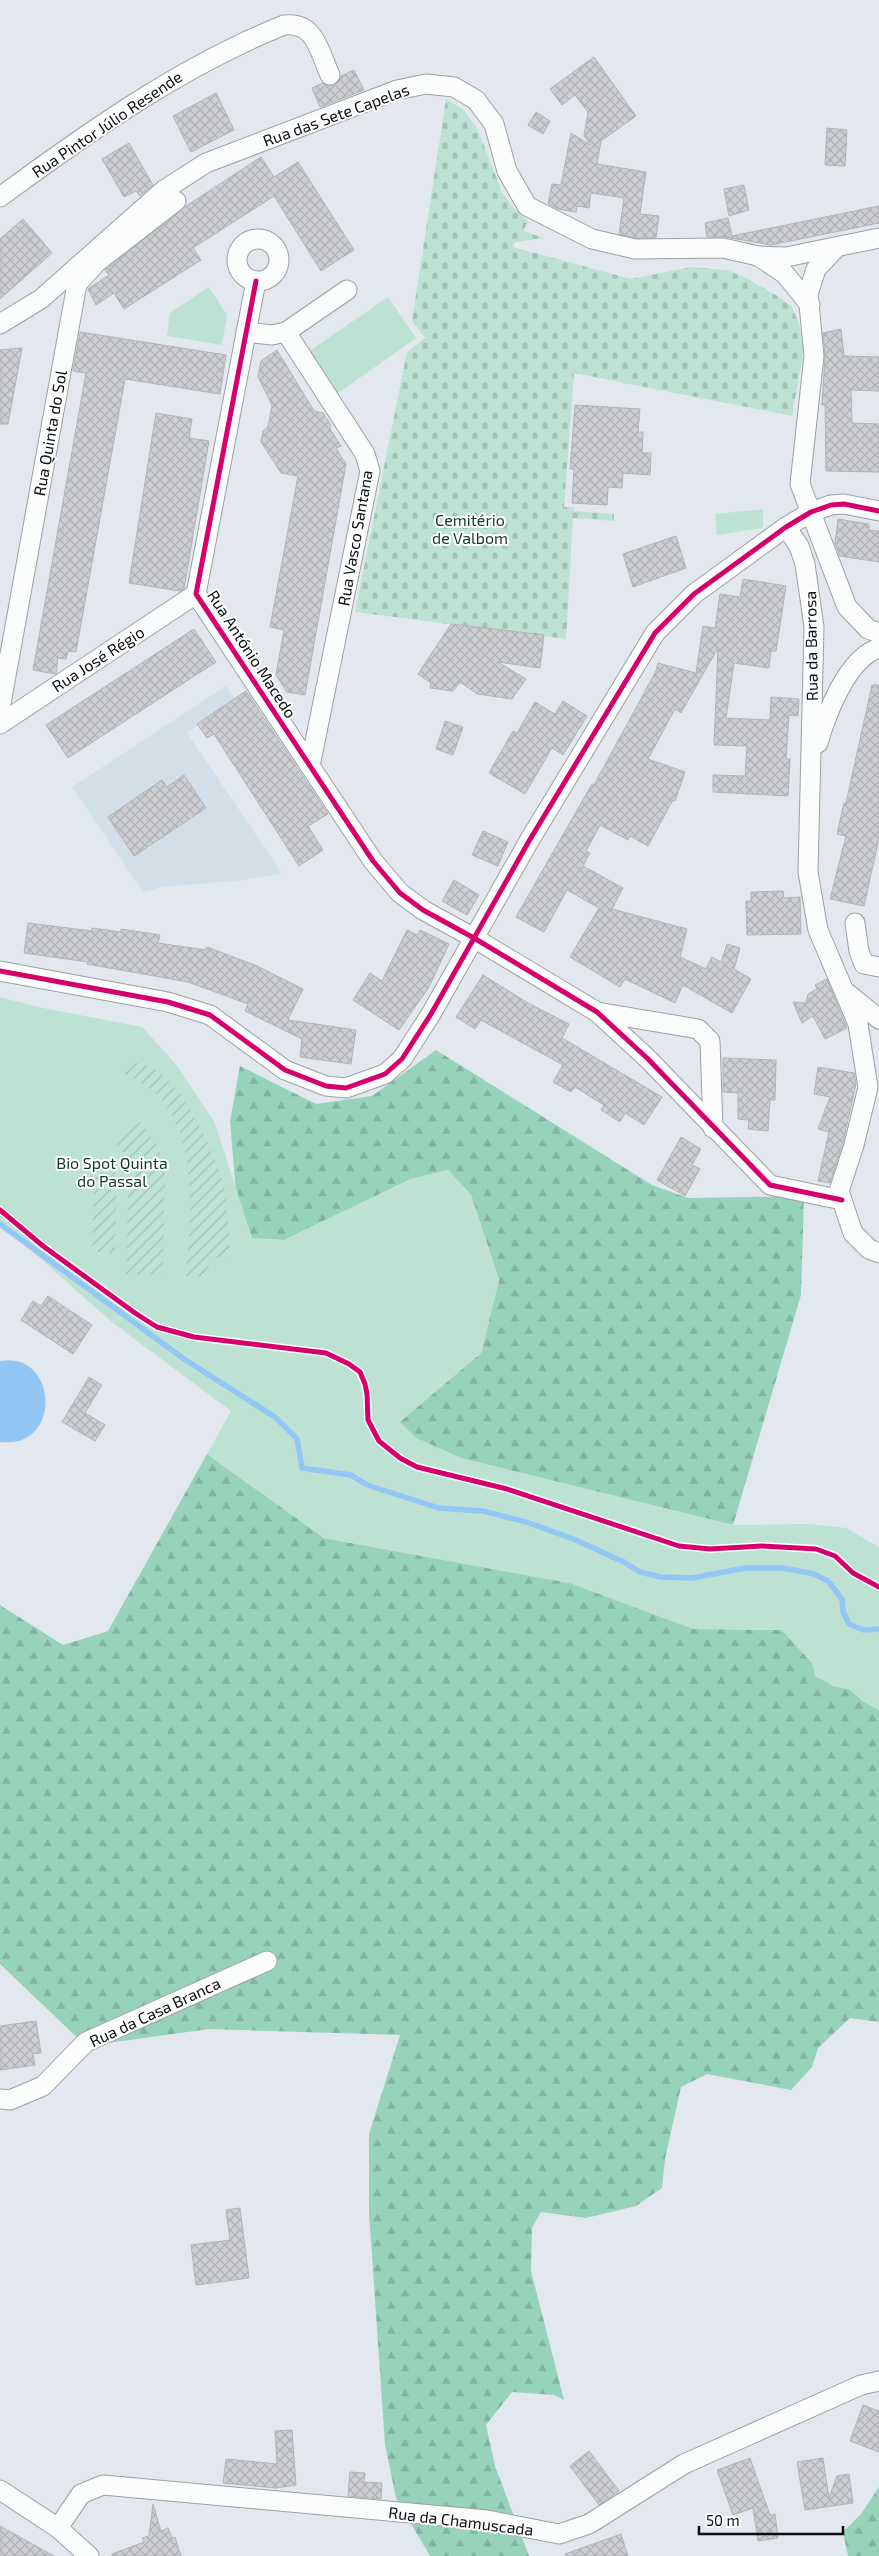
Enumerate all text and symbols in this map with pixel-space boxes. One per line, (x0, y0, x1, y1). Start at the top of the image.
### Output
street label: Rua Pintor Júlio Resende (28, 66, 185, 181)
street label: Rua das Sete Capelas (260, 79, 412, 150)
street label: Rua Quinta do Sol (29, 368, 71, 498)
street label: Rua Vasco Santana (333, 469, 376, 607)
park label: Cemitério de Valbom (432, 510, 508, 547)
street label: Rua António Macedo (204, 586, 301, 721)
street label: Rua da Barrosa (800, 591, 821, 701)
street label: Rua José Régio (48, 622, 147, 695)
park label: Bio Spot Quinta do Passal (56, 1153, 168, 1190)
street label: Rua da Casa Branca (86, 1973, 223, 2050)
street label: Rua da Chamuscada (387, 2502, 535, 2539)
scale bar (699, 2504, 843, 2536)
text: 50 m (706, 2511, 740, 2529)

